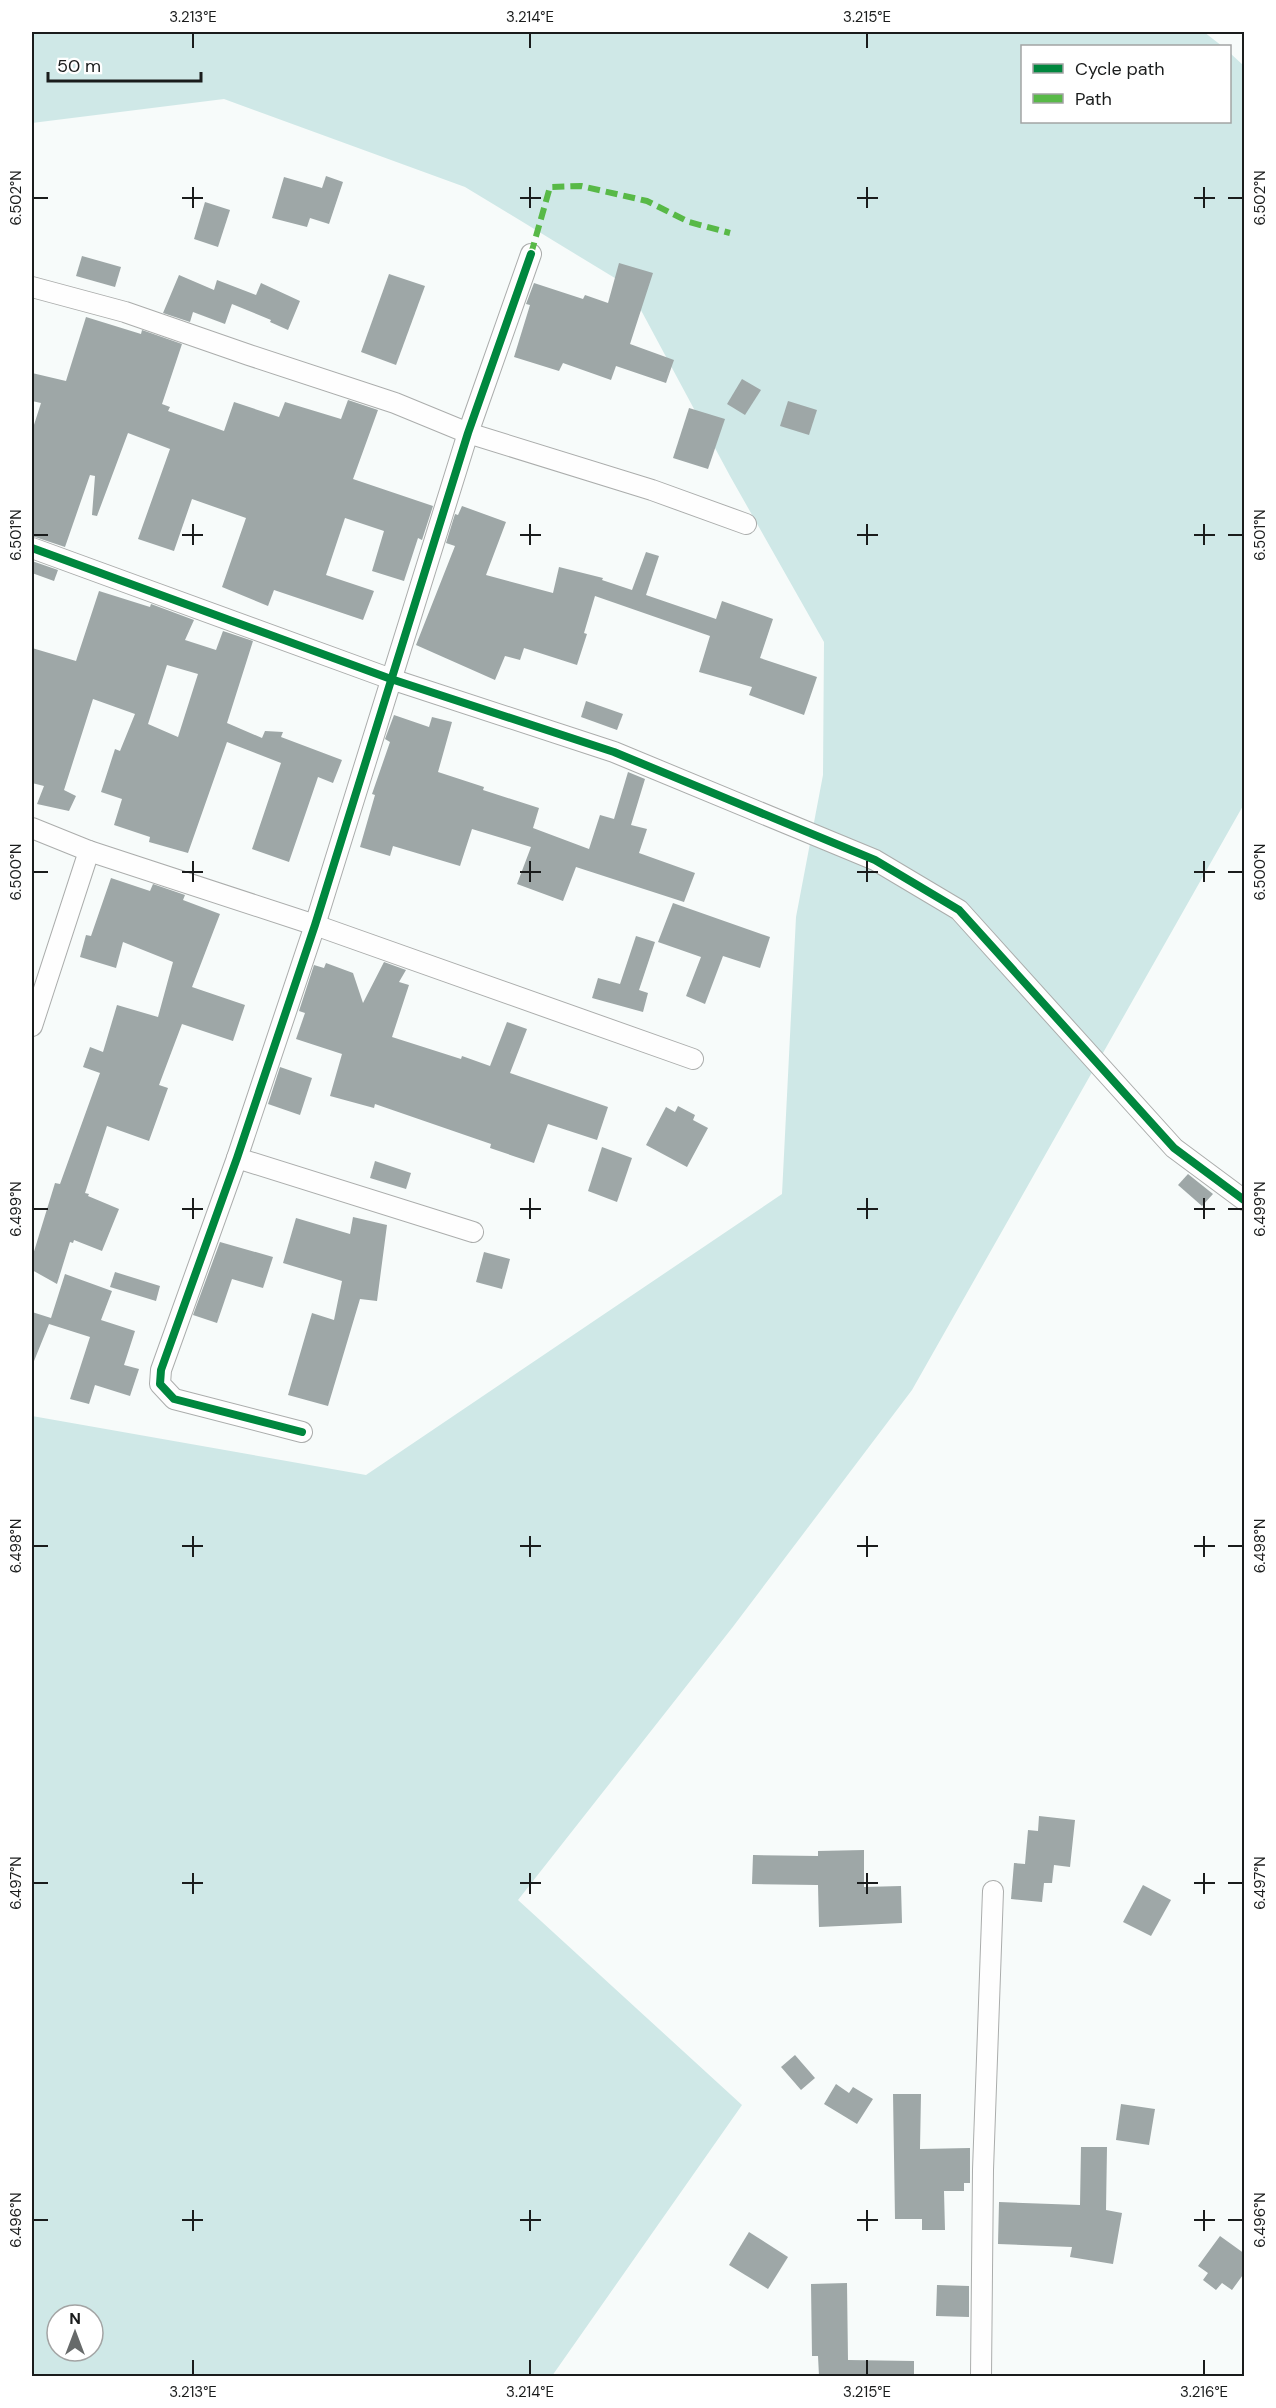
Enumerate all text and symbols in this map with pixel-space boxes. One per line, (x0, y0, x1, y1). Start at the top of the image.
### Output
text: 3.213°E (169, 7, 217, 27)
text: 3.214°E (506, 7, 554, 27)
text: 3.215°E (843, 7, 891, 27)
scale bar (48, 45, 201, 83)
legend (1021, 45, 1231, 123)
text: 50 m (57, 54, 101, 78)
text: Cycle path (1075, 57, 1165, 81)
text: Path (1075, 87, 1112, 111)
text: 6.502°N (6, 170, 26, 226)
text: 6.502°N (1250, 170, 1270, 226)
text: 6.501°N (6, 509, 26, 561)
text: 6.501°N (1250, 509, 1270, 561)
text: 6.500°N (6, 844, 26, 901)
text: 6.500°N (1250, 844, 1270, 901)
text: 6.499°N (6, 1181, 26, 1237)
text: 6.499°N (1250, 1181, 1270, 1237)
text: 6.498°N (6, 1519, 26, 1573)
text: 6.498°N (1250, 1519, 1270, 1573)
text: 6.497°N (6, 1856, 26, 1910)
text: 6.497°N (1250, 1856, 1270, 1910)
text: 6.496°N (6, 2192, 26, 2248)
text: 6.496°N (1250, 2192, 1270, 2248)
north arrow (45, 2303, 105, 2363)
text: N (69, 2308, 81, 2329)
text: 3.213°E (169, 2382, 217, 2402)
text: 3.214°E (506, 2382, 554, 2402)
text: 3.215°E (843, 2382, 891, 2402)
text: 3.216°E (1180, 2382, 1228, 2402)

